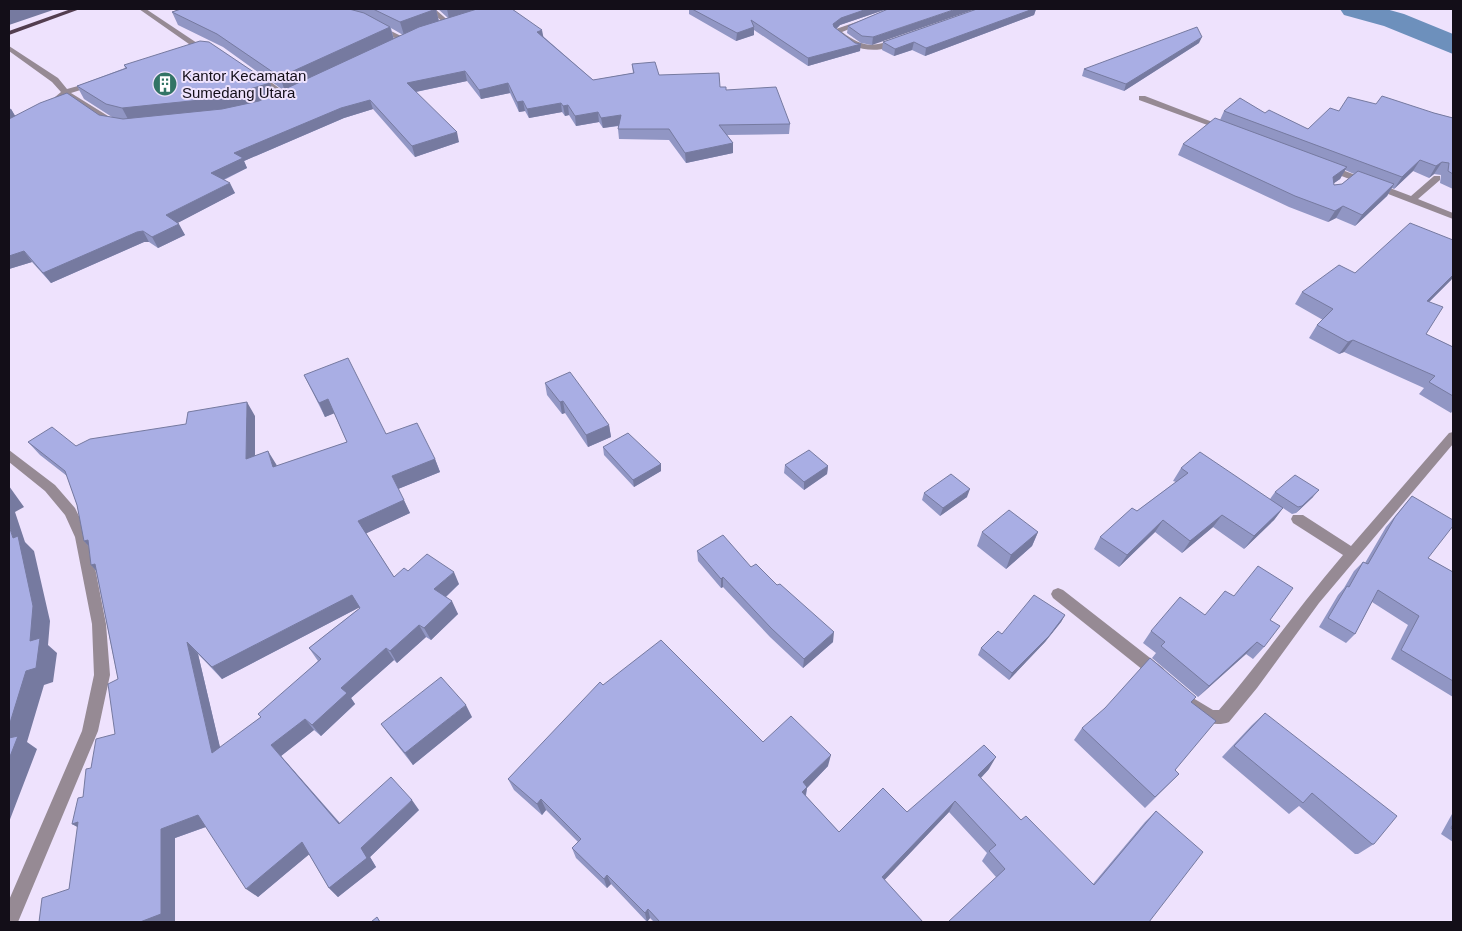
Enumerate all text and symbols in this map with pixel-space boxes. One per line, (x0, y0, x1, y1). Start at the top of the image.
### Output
place label: Kantor Kecamatan Sumedang Utara (182, 67, 306, 101)
building icon: Kantor Kecamatan Sumedang Utara (152, 71, 178, 97)

